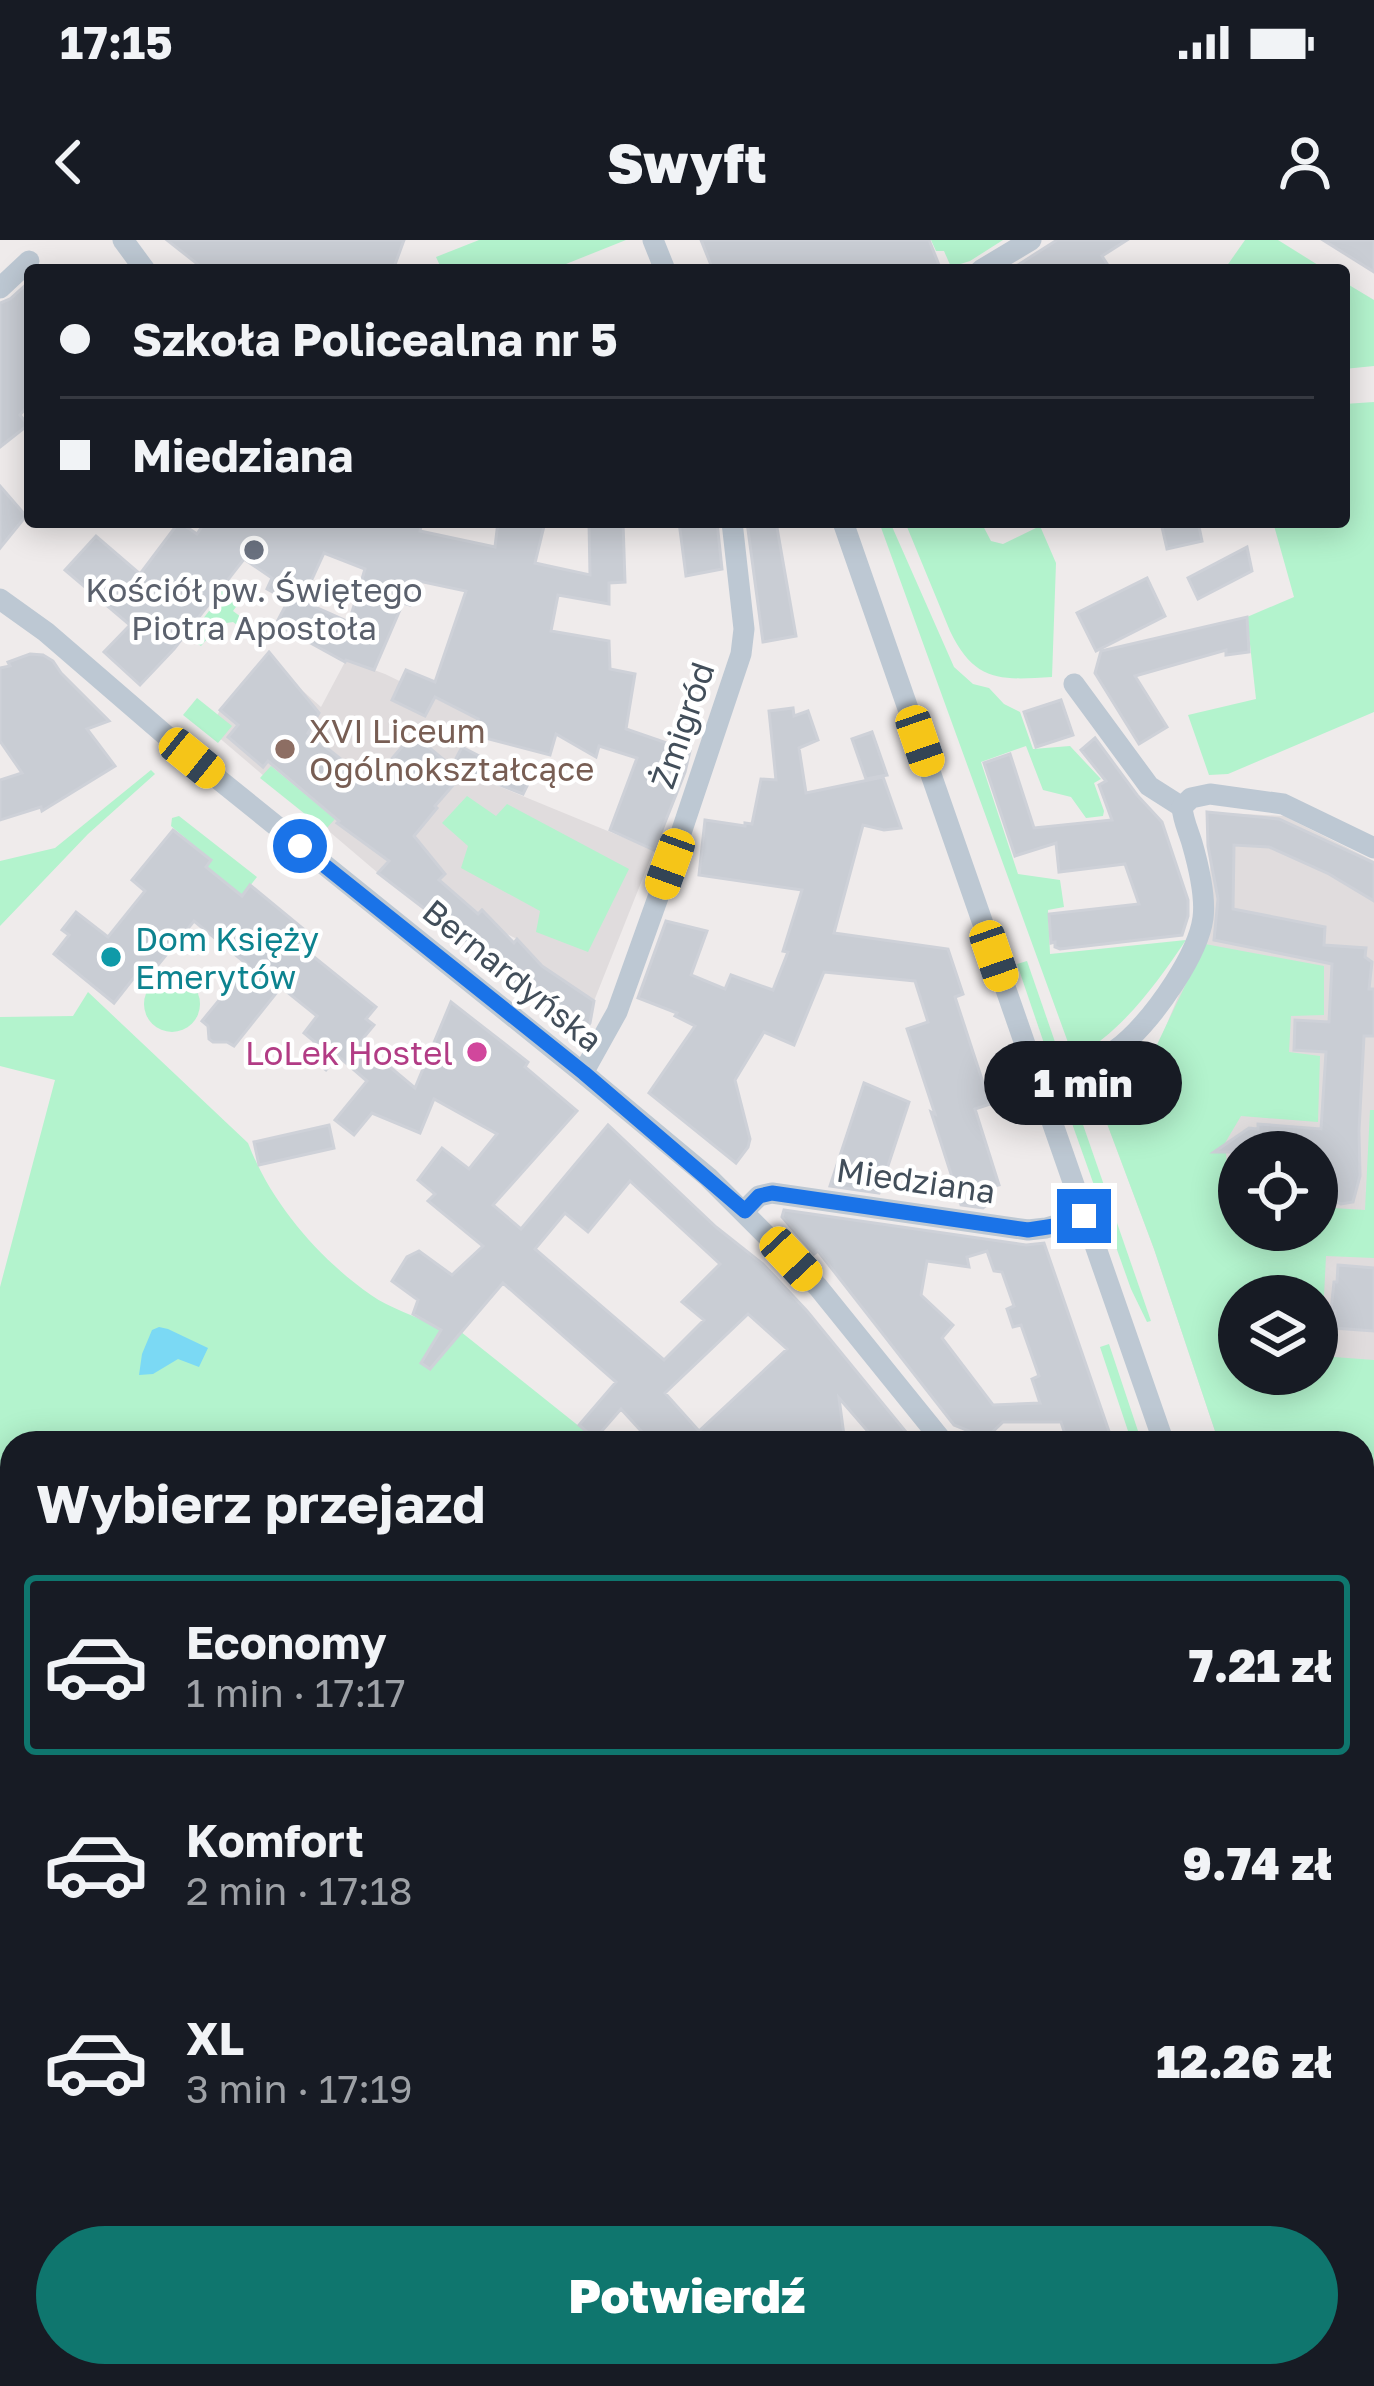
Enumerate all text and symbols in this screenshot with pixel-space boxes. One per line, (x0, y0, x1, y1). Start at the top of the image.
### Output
text: 17:15 (60, 15, 173, 69)
icon: back (36, 129, 102, 195)
icon: person (1272, 129, 1338, 195)
text: Swyft (607, 130, 767, 195)
text: Szkoła Policealna nr 5 (132, 312, 618, 366)
text: Miedziana (132, 428, 353, 482)
marker: Kościół pw. Świętego Piotra Apostoła (241, 537, 267, 563)
place label: Kościół pw. Świętego Piotra Apostoła (85, 570, 423, 647)
street label: Żmigród (642, 657, 722, 793)
car (891, 701, 949, 781)
place label: XVI Liceum Ogólnokształcące (309, 711, 594, 788)
car (153, 721, 231, 795)
marker: XVI Liceum Ogólnokształcące (272, 736, 298, 762)
route start (273, 819, 327, 873)
car (641, 824, 699, 904)
street label: Bernardyńska (416, 891, 610, 1059)
car (965, 916, 1023, 996)
place label: Dom Księży Emerytów (135, 919, 319, 996)
marker: Dom Księży Emerytów (98, 944, 124, 970)
place label: LoLek Hostel (245, 1033, 453, 1072)
marker: LoLek Hostel (464, 1039, 490, 1065)
callout: 1 min (985, 1042, 1183, 1126)
text: 1 min (1033, 1059, 1133, 1106)
map controls (1218, 1131, 1338, 1395)
button: locate (1218, 1131, 1338, 1251)
street label: Miedziana (834, 1150, 998, 1210)
route end (1057, 1189, 1111, 1243)
car (753, 1220, 829, 1298)
button: layers (1218, 1275, 1338, 1395)
text: Wybierz przejazd (36, 1470, 485, 1535)
icon: car (42, 1611, 150, 1719)
text: Economy (186, 1615, 387, 1669)
text: 7.21 zł (1189, 1638, 1332, 1692)
text: 1 min · 17:17 (186, 1669, 406, 1716)
icon: car (42, 1809, 150, 1917)
text: Komfort (186, 1813, 364, 1867)
text: 9.74 zł (1183, 1836, 1332, 1890)
text: 2 min · 17:18 (186, 1867, 413, 1914)
icon: car (42, 2007, 150, 2115)
text: XL (186, 2011, 244, 2065)
text: 12.26 zł (1156, 2034, 1332, 2088)
text: 3 min · 17:19 (186, 2065, 413, 2112)
button: Potwierdź (36, 2226, 1338, 2364)

